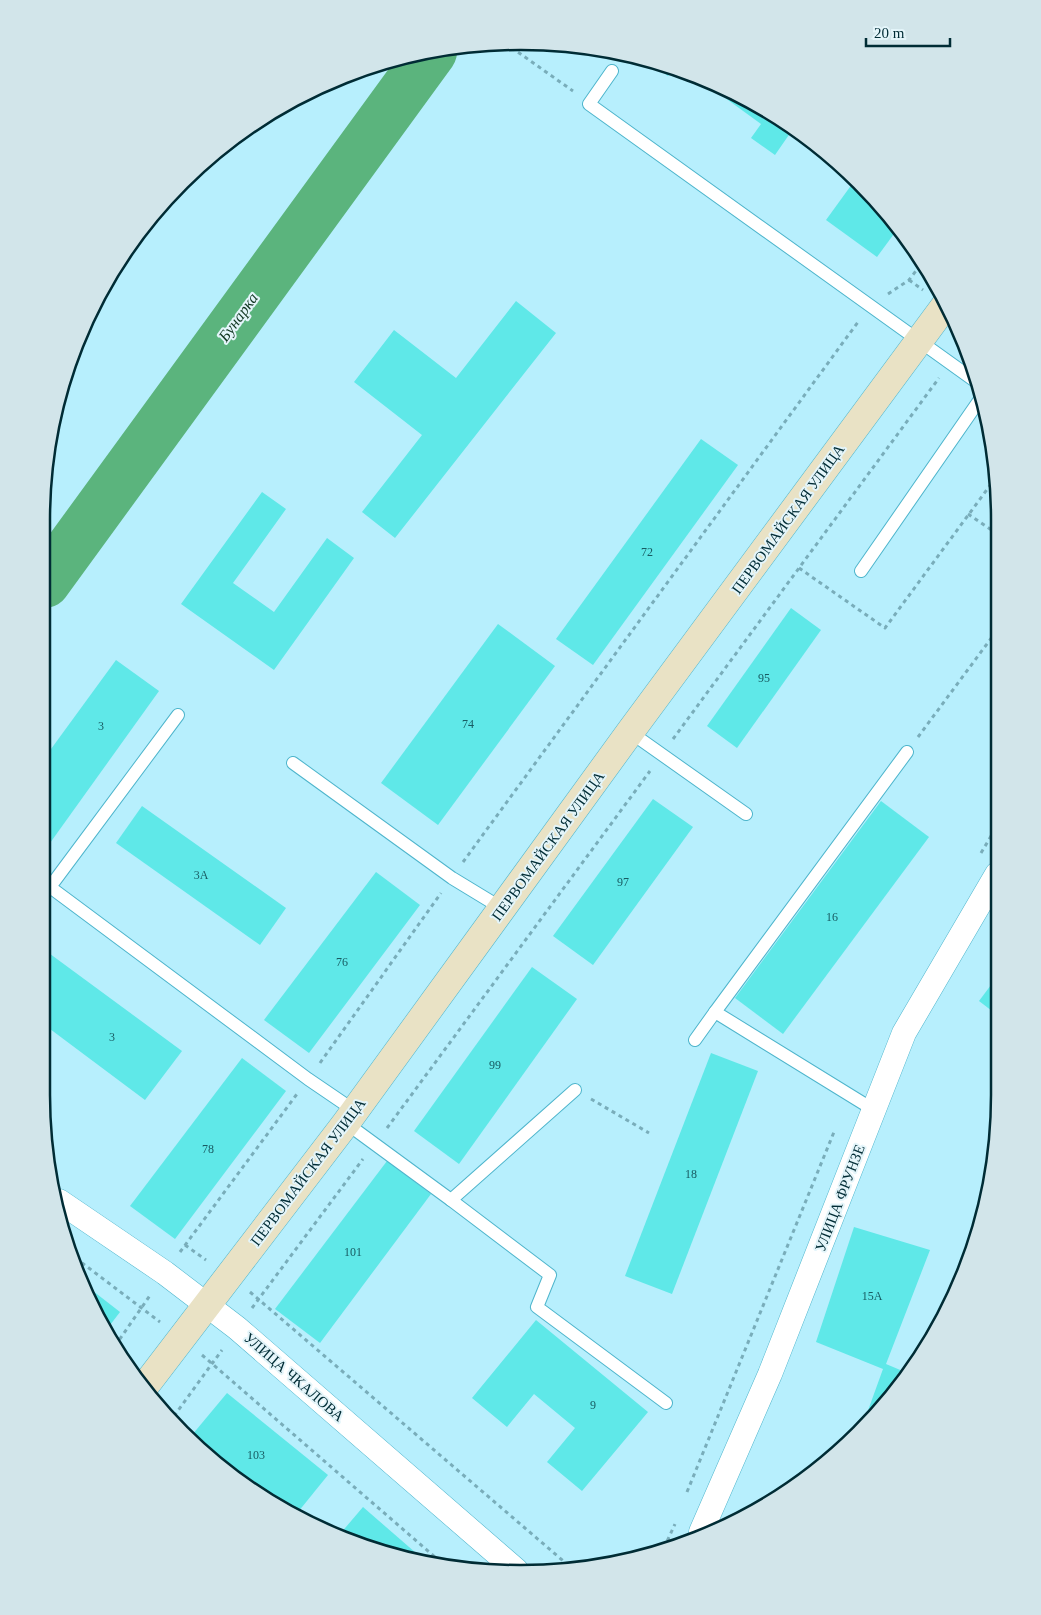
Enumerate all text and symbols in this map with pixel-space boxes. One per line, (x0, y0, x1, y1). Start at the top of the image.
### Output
scale bar (866, 15, 950, 47)
text: 20 m (874, 25, 905, 41)
water label: Бунарка (214, 290, 262, 346)
street label: ПЕРВОМАЙСКАЯ УЛИЦА (729, 441, 848, 597)
house number: 72 (641, 545, 653, 559)
house number: 95 (758, 671, 770, 685)
house number: 74 (462, 717, 474, 731)
house number: 3 (98, 719, 104, 733)
street label: ПЕРВОМАЙСКАЯ УЛИЦА (489, 768, 608, 924)
house number: 3А (194, 868, 209, 882)
house number: 97 (617, 875, 629, 889)
house number: 16 (826, 910, 838, 924)
house number: 76 (336, 955, 348, 969)
house number: 3 (109, 1030, 115, 1044)
house number: 99 (489, 1058, 501, 1072)
street label: ПЕРВОМАЙСКАЯ УЛИЦА (247, 1095, 369, 1249)
house number: 78 (202, 1142, 214, 1156)
street label: УЛИЦА ФРУНЗЕ (812, 1142, 868, 1254)
house number: 18 (685, 1167, 697, 1181)
house number: 101 (344, 1245, 362, 1259)
house number: 15А (862, 1289, 883, 1303)
street label: УЛИЦА ЧКАЛОВА (241, 1329, 347, 1425)
house number: 9 (590, 1398, 596, 1412)
house number: 103 (247, 1448, 265, 1462)

